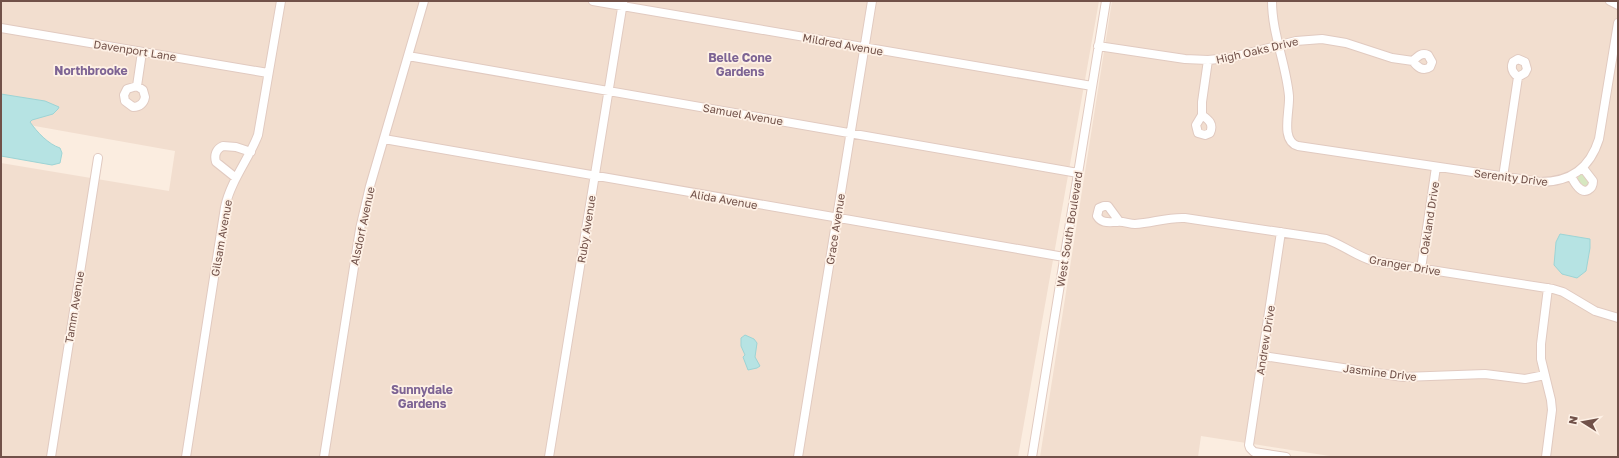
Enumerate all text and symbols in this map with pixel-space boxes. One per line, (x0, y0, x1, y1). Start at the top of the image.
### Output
street label: Mildred Avenue (802, 31, 884, 57)
street label: High Oaks Drive (1215, 34, 1299, 66)
street label: Davenport Lane (93, 37, 177, 63)
district label: Belle Cone Gardens (708, 50, 772, 79)
district label: Northbrooke (54, 63, 128, 78)
street label: Samuel Avenue (702, 101, 784, 127)
street label: Serenity Drive (1473, 166, 1549, 188)
street label: West South Boulevard (1053, 170, 1085, 288)
street label: Oakland Drive (1417, 181, 1441, 255)
street label: Alsdorf Avenue (347, 186, 377, 266)
street label: Alida Avenue (689, 187, 759, 211)
street label: Grace Avenue (823, 192, 847, 266)
street label: Ruby Avenue (574, 194, 598, 264)
street label: Gilsam Avenue (208, 199, 234, 277)
street label: Granger Drive (1368, 252, 1442, 278)
street label: Tamm Avenue (62, 270, 86, 344)
street label: Andrew Drive (1253, 304, 1277, 376)
street label: Jasmine Drive (1342, 361, 1418, 383)
district label: Sunnydale Gardens (391, 382, 453, 411)
north arrow (1563, 402, 1603, 442)
text: N (1566, 415, 1580, 425)

